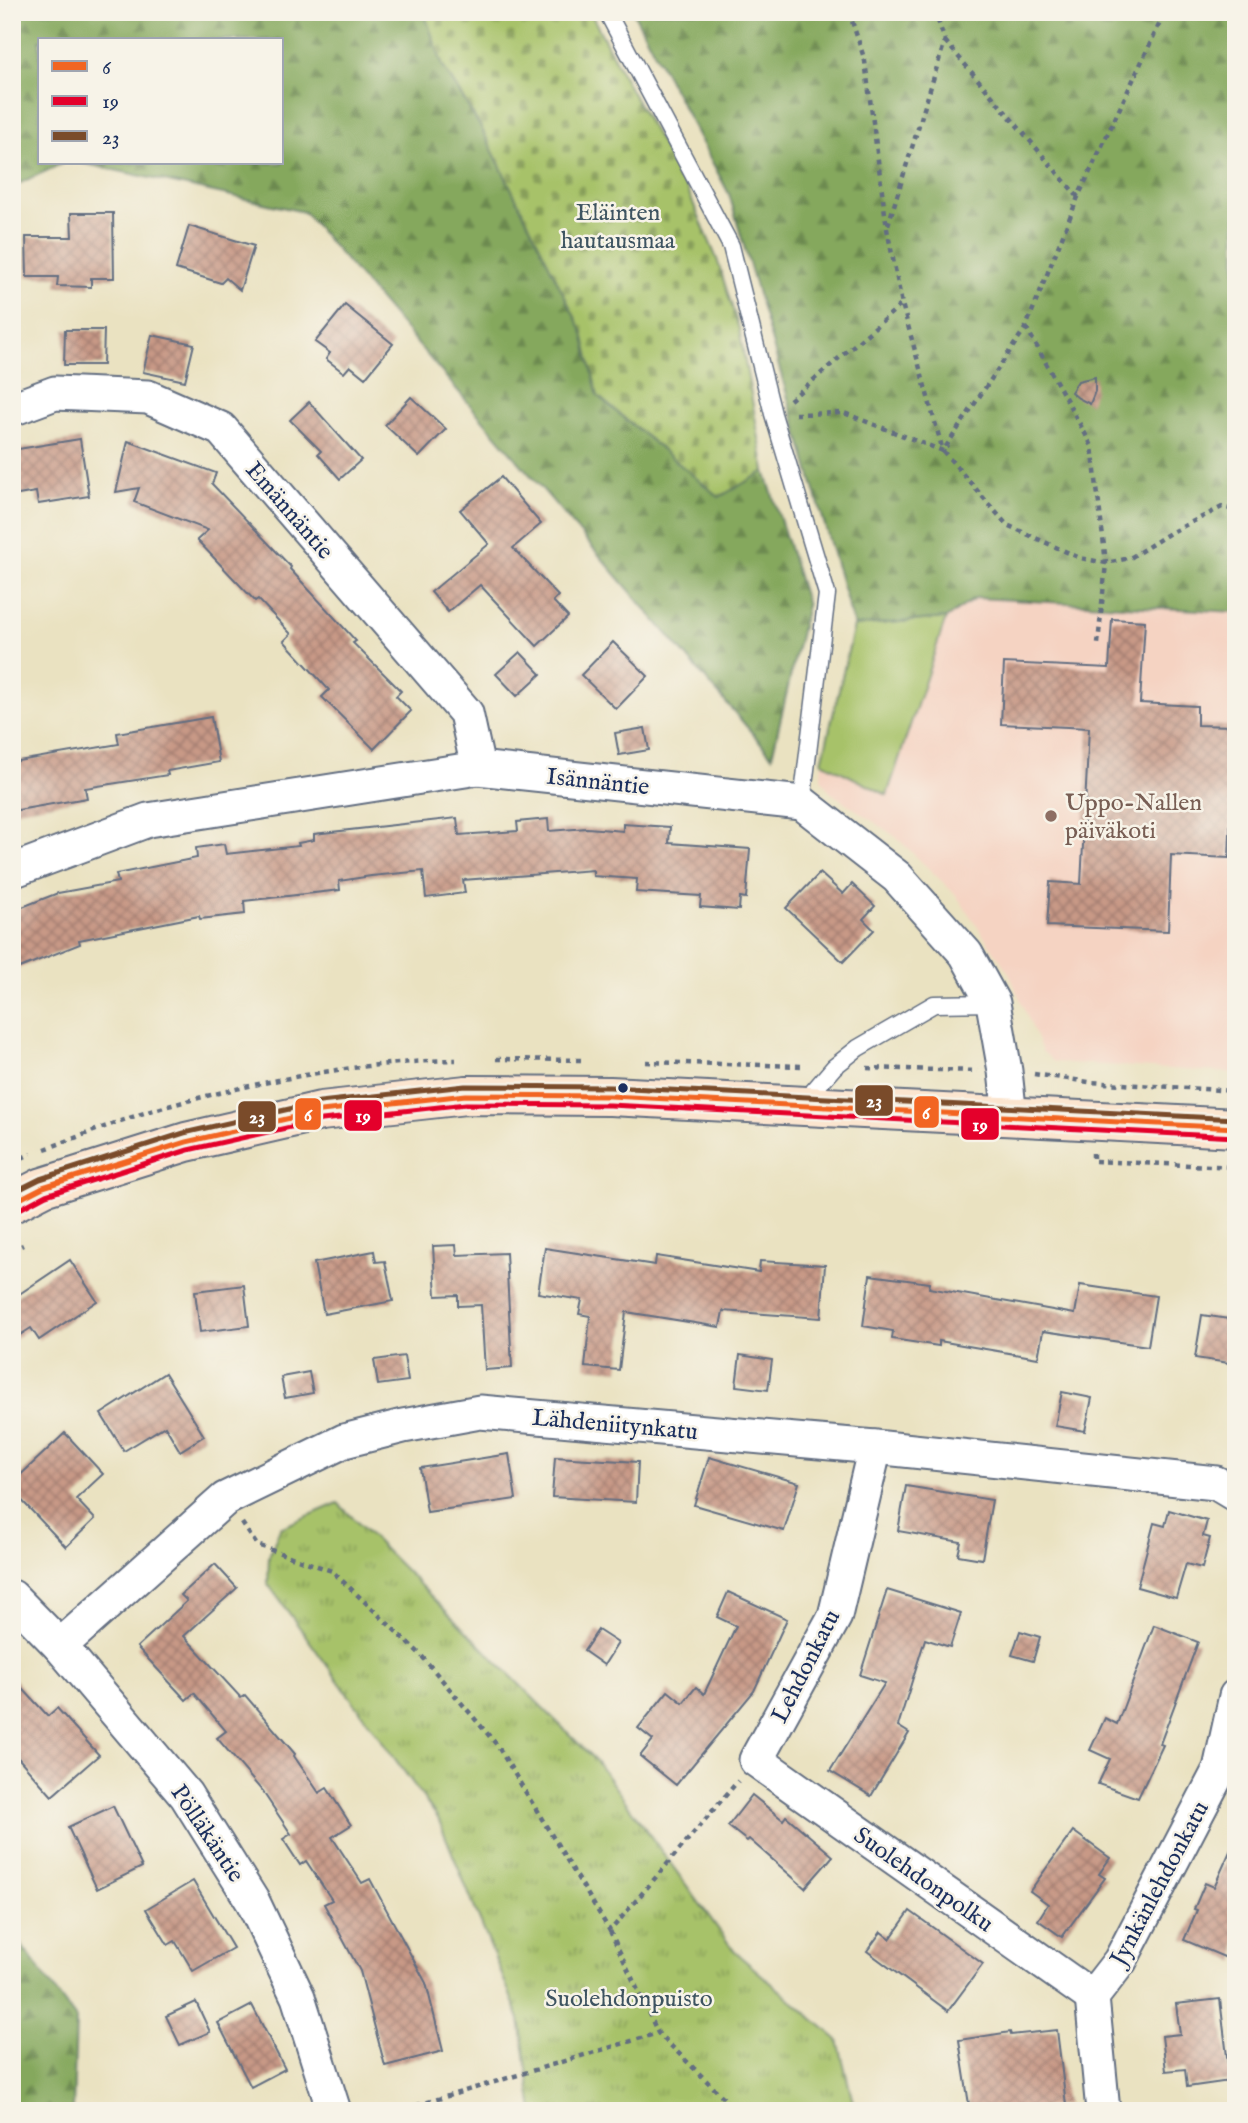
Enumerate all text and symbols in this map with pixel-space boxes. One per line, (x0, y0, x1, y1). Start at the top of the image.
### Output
legend (38, 38, 284, 164)
text: 6 (102, 55, 112, 82)
text: 19 (102, 89, 119, 116)
text: 23 (102, 125, 120, 152)
park label: Eläinten hautausmaa (561, 198, 676, 257)
street label: Emännäntie (238, 456, 340, 566)
street label: Isännäntie (545, 762, 651, 803)
place label: Uppo-Nallen päiväkoti (1065, 788, 1202, 847)
marker: Uppo-Nallen päiväkoti (1043, 808, 1059, 824)
unlabelled marker (616, 1081, 630, 1095)
line badge: 23 (854, 1084, 894, 1117)
text: 23 (866, 1090, 882, 1114)
line badge: 6 (913, 1095, 940, 1129)
line badge: 6 (294, 1097, 322, 1131)
line badge: 19 (343, 1099, 383, 1132)
line badge: 23 (237, 1100, 277, 1133)
text: 6 (922, 1102, 931, 1126)
text: 6 (304, 1104, 313, 1128)
text: 19 (355, 1105, 371, 1129)
text: 23 (249, 1106, 265, 1130)
line badge: 19 (960, 1107, 1000, 1141)
text: 19 (972, 1114, 988, 1138)
street label: Lähdeniitynkatu (531, 1403, 699, 1448)
street label: Lehdonkatu (765, 1605, 848, 1729)
street label: Pölläkäntie (163, 1779, 251, 1889)
street label: Jynkänlehdonkatu (1102, 1796, 1217, 1974)
street label: Suolehdonpolku (847, 1821, 999, 1940)
park label: Suolehdonpuisto (545, 1984, 713, 2015)

